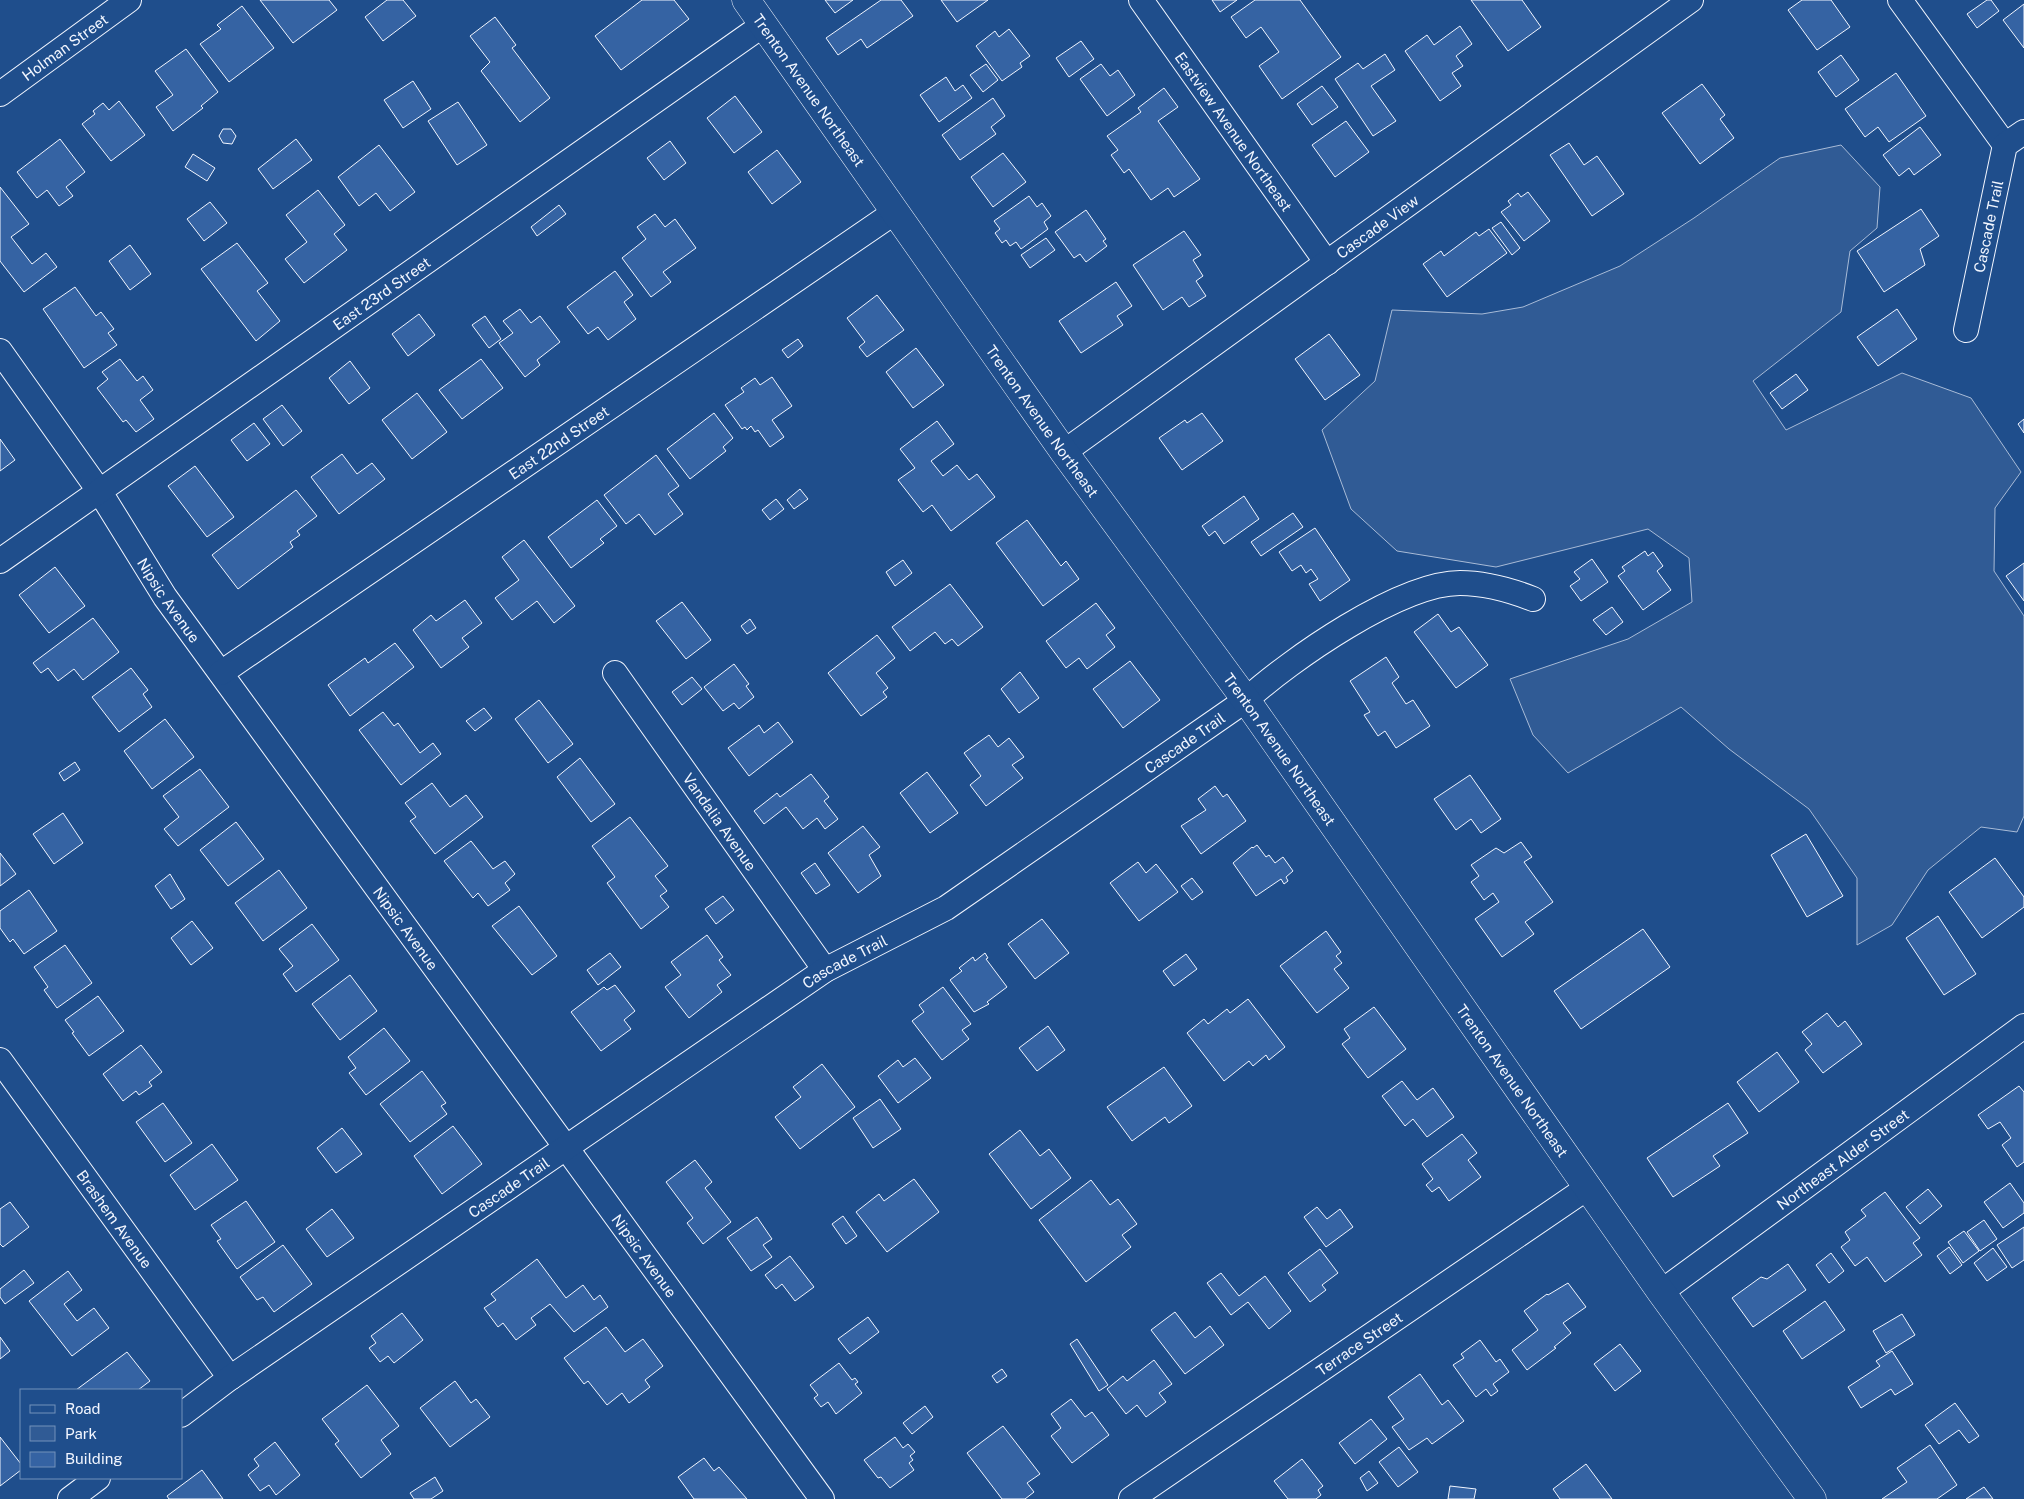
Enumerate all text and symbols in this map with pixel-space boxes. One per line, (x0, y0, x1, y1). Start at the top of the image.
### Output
street label: Holman Street (19, 10, 111, 84)
street label: Trenton Avenue Northeast (750, 11, 869, 170)
street label: Eastview Avenue Northeast (1172, 49, 1296, 214)
street label: Cascade Trail (1970, 178, 2006, 274)
street label: Cascade View (1333, 191, 1422, 262)
street label: East 23rd Street (329, 253, 433, 333)
street label: Trenton Avenue Northeast (983, 342, 1103, 500)
street label: East 22nd Street (505, 402, 612, 482)
street label: Nipsic Avenue (134, 555, 204, 646)
street label: Trenton Avenue Northeast (1221, 670, 1340, 829)
street label: Cascade Trail (1141, 709, 1228, 776)
street label: Vandalia Avenue (680, 770, 760, 874)
street label: Nipsic Avenue (370, 883, 442, 973)
street label: Cascade Trail (799, 931, 890, 992)
street label: Trenton Avenue Northeast (1453, 1001, 1572, 1160)
street label: Northeast Alder Street (1773, 1105, 1912, 1213)
street label: Cascade Trail (465, 1153, 552, 1221)
street label: Brashem Avenue (74, 1167, 156, 1271)
street label: Nipsic Avenue (609, 1211, 681, 1300)
street label: Terrace Street (1313, 1308, 1405, 1379)
legend (20, 1389, 182, 1479)
text: Road (65, 1400, 101, 1417)
text: Park (65, 1425, 97, 1442)
text: Building (65, 1450, 123, 1467)

